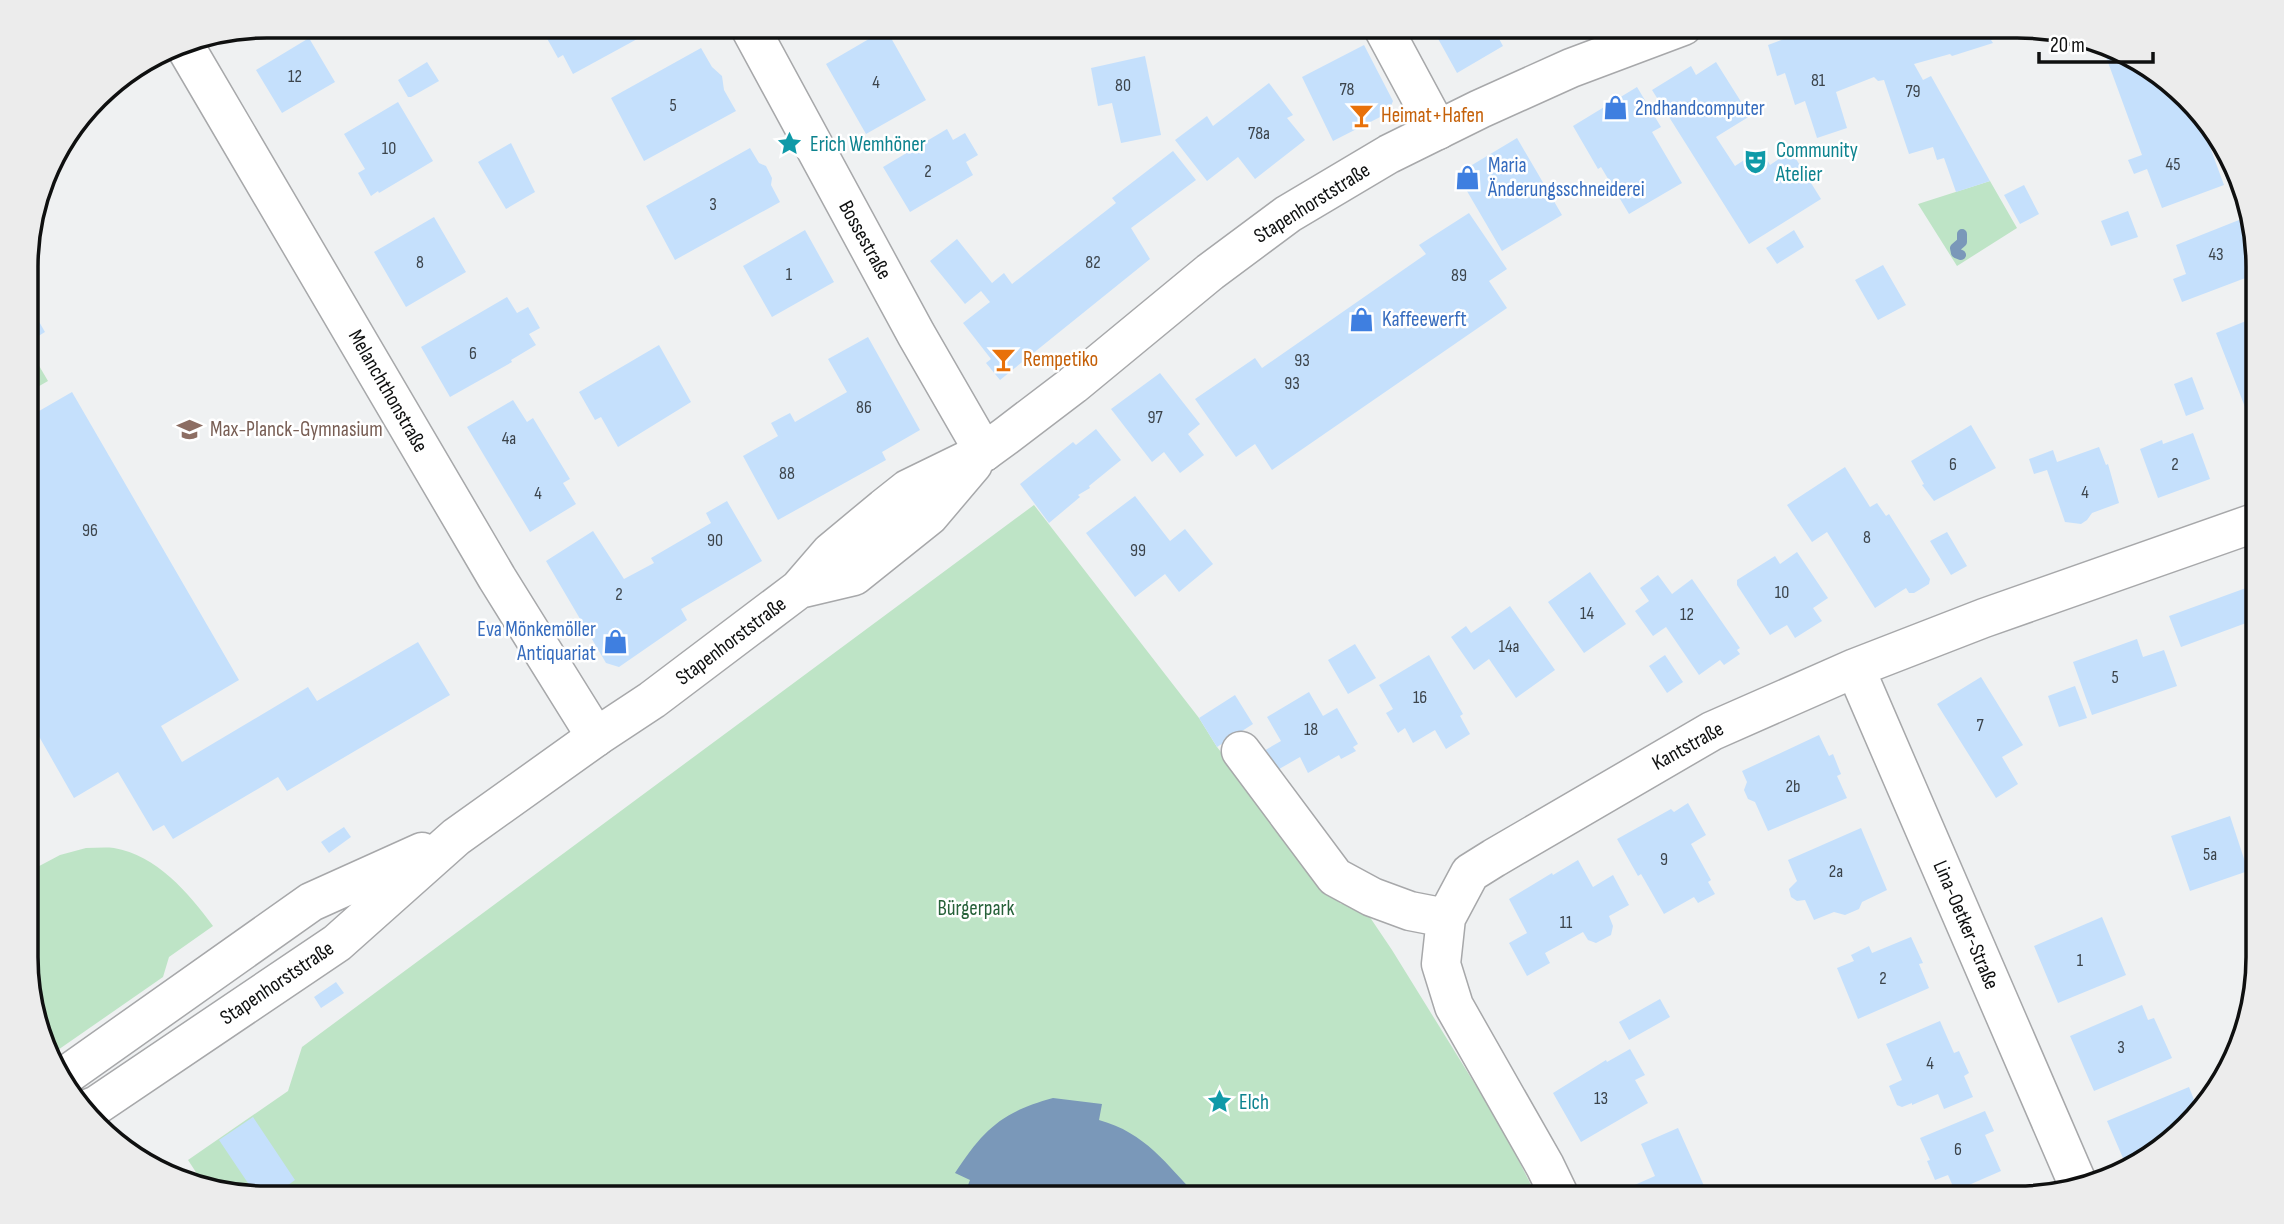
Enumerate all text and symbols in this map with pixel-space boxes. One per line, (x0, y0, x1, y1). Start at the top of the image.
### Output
scale bar (2039, 21, 2153, 65)
text: 20 m (2050, 33, 2085, 58)
house number: 12 (288, 66, 302, 87)
house number: 81 (1811, 70, 1826, 91)
house number: 4 (872, 72, 880, 93)
house number: 80 (1115, 75, 1131, 96)
house number: 78 (1339, 79, 1355, 100)
house number: 79 (1905, 81, 1921, 102)
shop icon: 2ndhandcomputer (1601, 94, 1629, 122)
house number: 5 (669, 95, 677, 116)
place label: 2ndhandcomputer (1635, 96, 1765, 121)
bar icon: Heimat+Hafen (1347, 101, 1375, 129)
place label: Heimat+Hafen (1381, 103, 1484, 128)
house number: 78a (1248, 123, 1270, 144)
place icon: Erich Wemhöner (776, 130, 804, 158)
place label: Erich Wemhöner (810, 132, 926, 157)
house number: 10 (382, 138, 396, 159)
place label: Community Atelier (1775, 138, 1858, 187)
theatre icon: Community Atelier (1742, 148, 1770, 176)
place label: Maria Änderungsschneiderei (1487, 153, 1645, 202)
house number: 45 (2166, 154, 2180, 175)
street label: Stapenhorststraße (1250, 158, 1374, 248)
house number: 2 (924, 161, 932, 182)
shop icon: Maria Änderungsschneiderei (1454, 163, 1482, 191)
house number: 3 (709, 194, 717, 215)
street label: Bossestraße (833, 196, 897, 284)
house number: 43 (2208, 244, 2224, 265)
house number: 8 (416, 252, 424, 273)
house number: 82 (1085, 252, 1101, 273)
house number: 1 (786, 264, 793, 285)
house number: 89 (1451, 265, 1467, 286)
shop icon: Kaffeewerft (1348, 305, 1376, 333)
place label: Kaffeewerft (1382, 307, 1467, 332)
street label: Melanchthonstraße (343, 325, 433, 457)
house number: 6 (469, 343, 477, 364)
bar icon: Rempetiko (989, 345, 1017, 373)
place label: Rempetiko (1023, 347, 1098, 372)
house number: 93 (1294, 350, 1310, 371)
house number: 93 (1284, 373, 1300, 394)
house number: 86 (856, 397, 872, 418)
house number: 97 (1147, 407, 1163, 428)
school or university icon: Max-Planck-Gymnasium (176, 415, 204, 443)
place label: Max-Planck-Gymnasium (210, 417, 383, 442)
house number: 4a (502, 428, 516, 449)
house number: 6 (1949, 454, 1957, 475)
house number: 2 (2171, 454, 2179, 475)
house number: 88 (779, 463, 795, 484)
house number: 4 (2081, 482, 2089, 503)
house number: 4 (534, 483, 542, 504)
house number: 96 (82, 520, 98, 541)
house number: 8 (1863, 527, 1871, 548)
house number: 90 (707, 530, 723, 551)
house number: 99 (1130, 540, 1146, 561)
house number: 10 (1775, 582, 1789, 603)
house number: 2 (615, 584, 623, 605)
street label: Stapenhorststraße (671, 591, 791, 691)
house number: 14 (1580, 603, 1594, 624)
house number: 12 (1680, 604, 1694, 625)
place label: Eva Mönkemöller Antiquariat (477, 617, 596, 666)
shop icon: Eva Mönkemöller Antiquariat (602, 627, 630, 655)
house number: 14a (1499, 636, 1519, 657)
house number: 5 (2111, 667, 2119, 688)
house number: 16 (1413, 687, 1427, 708)
house number: 7 (1976, 715, 1984, 736)
street label: Kantstraße (1648, 716, 1728, 776)
house number: 18 (1304, 719, 1318, 740)
house number: 2b (1786, 776, 1800, 797)
house number: 5a (2203, 844, 2217, 865)
house number: 9 (1660, 849, 1668, 870)
street label: Lina-Oetker-Straße (1928, 857, 2004, 993)
house number: 2a (1829, 861, 1843, 882)
park label: Bürgerpark (937, 896, 1015, 921)
house number: 11 (1560, 912, 1573, 933)
street label: Stapenhorststraße (215, 936, 339, 1030)
house number: 1 (2077, 950, 2084, 971)
house number: 2 (1879, 968, 1887, 989)
house number: 3 (2117, 1037, 2125, 1058)
house number: 4 (1926, 1053, 1934, 1074)
place icon: Elch (1205, 1088, 1233, 1116)
house number: 13 (1594, 1088, 1608, 1109)
place label: Elch (1239, 1090, 1269, 1115)
house number: 6 (1954, 1139, 1962, 1160)

